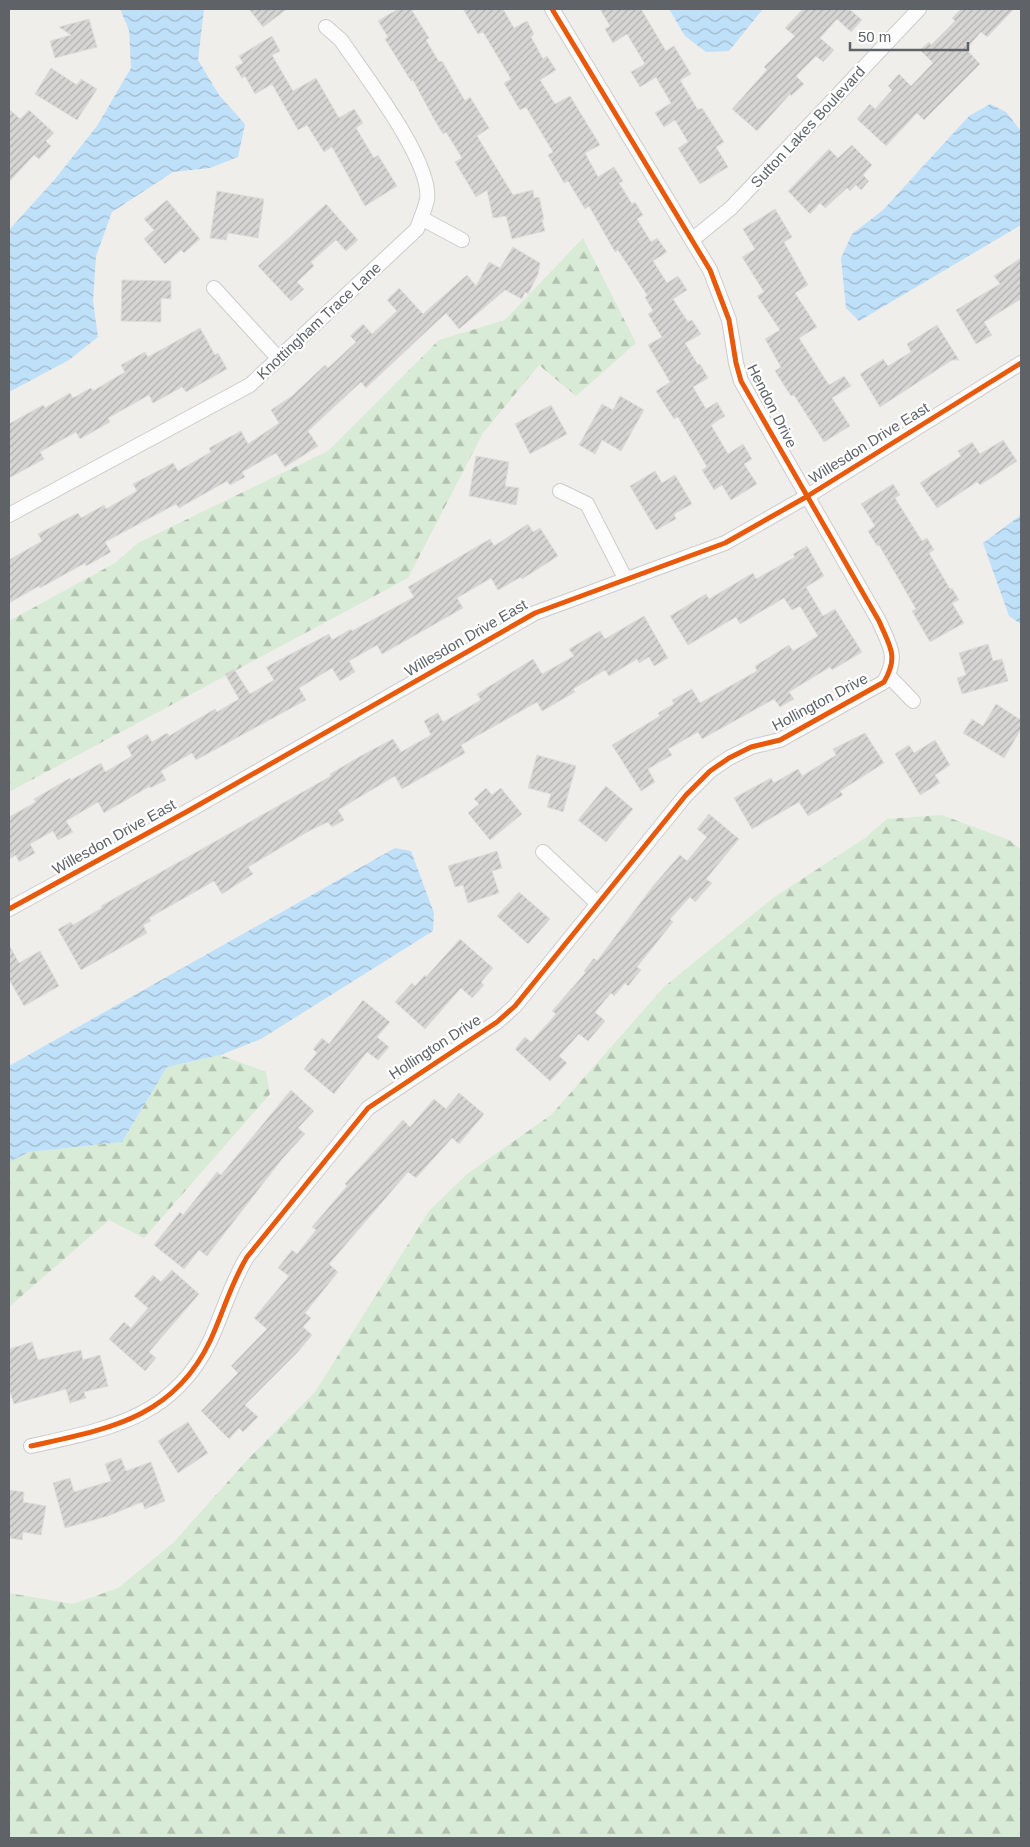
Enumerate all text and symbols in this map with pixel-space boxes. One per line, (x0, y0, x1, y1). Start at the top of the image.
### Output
scale bar (850, 20, 968, 52)
text: 50 m (858, 28, 891, 45)
street label: Sutton Lakes Boulevard (747, 63, 868, 191)
street label: Knottingham Trace Lane (253, 259, 384, 383)
street label: Hendon Drive (744, 361, 801, 450)
street label: Willesdon Drive East (806, 398, 933, 486)
street label: Willesdon Drive East (402, 595, 531, 680)
street label: Hollington Drive (769, 669, 871, 734)
street label: Willesdon Drive East (49, 795, 179, 878)
street label: Hollington Drive (386, 1011, 484, 1083)

